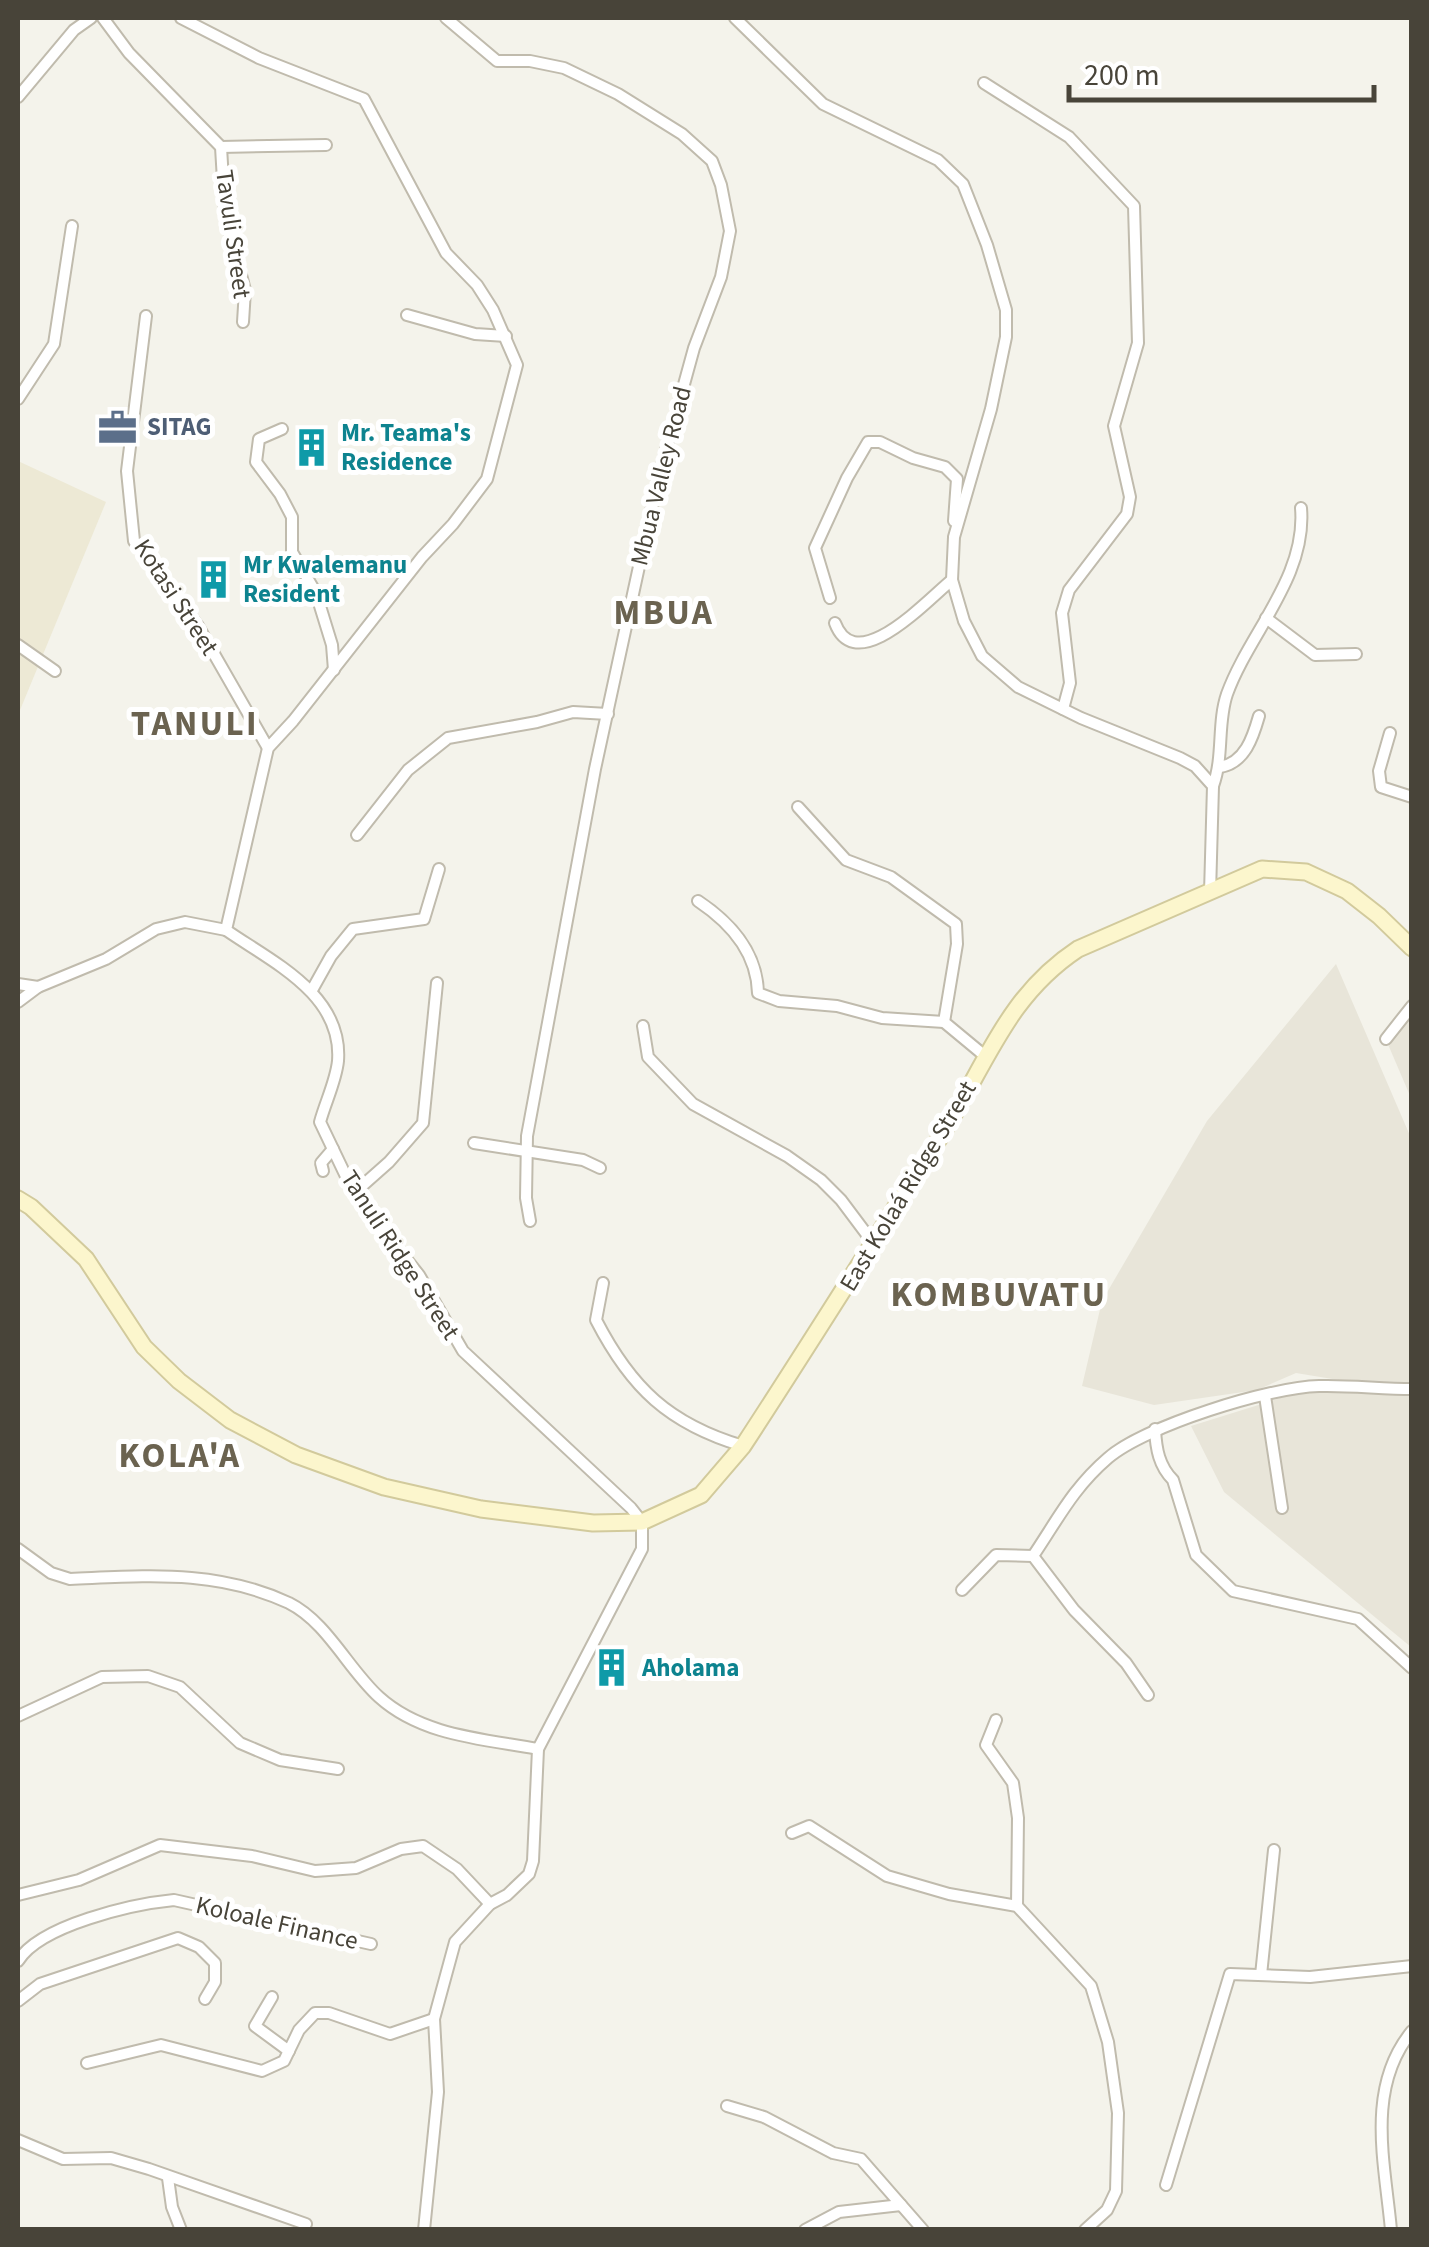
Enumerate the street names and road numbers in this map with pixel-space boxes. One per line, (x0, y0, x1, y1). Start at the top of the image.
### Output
street label: Tavuli Street (206, 167, 260, 301)
street label: Mbua Valley Road (621, 383, 701, 569)
street label: Kotasi Street (125, 532, 227, 663)
street label: East Kolaá Ridge Street (831, 1073, 986, 1298)
street label: Tanuli Ridge Street (332, 1163, 469, 1347)
street label: Koloale Finance (192, 1887, 362, 1959)

